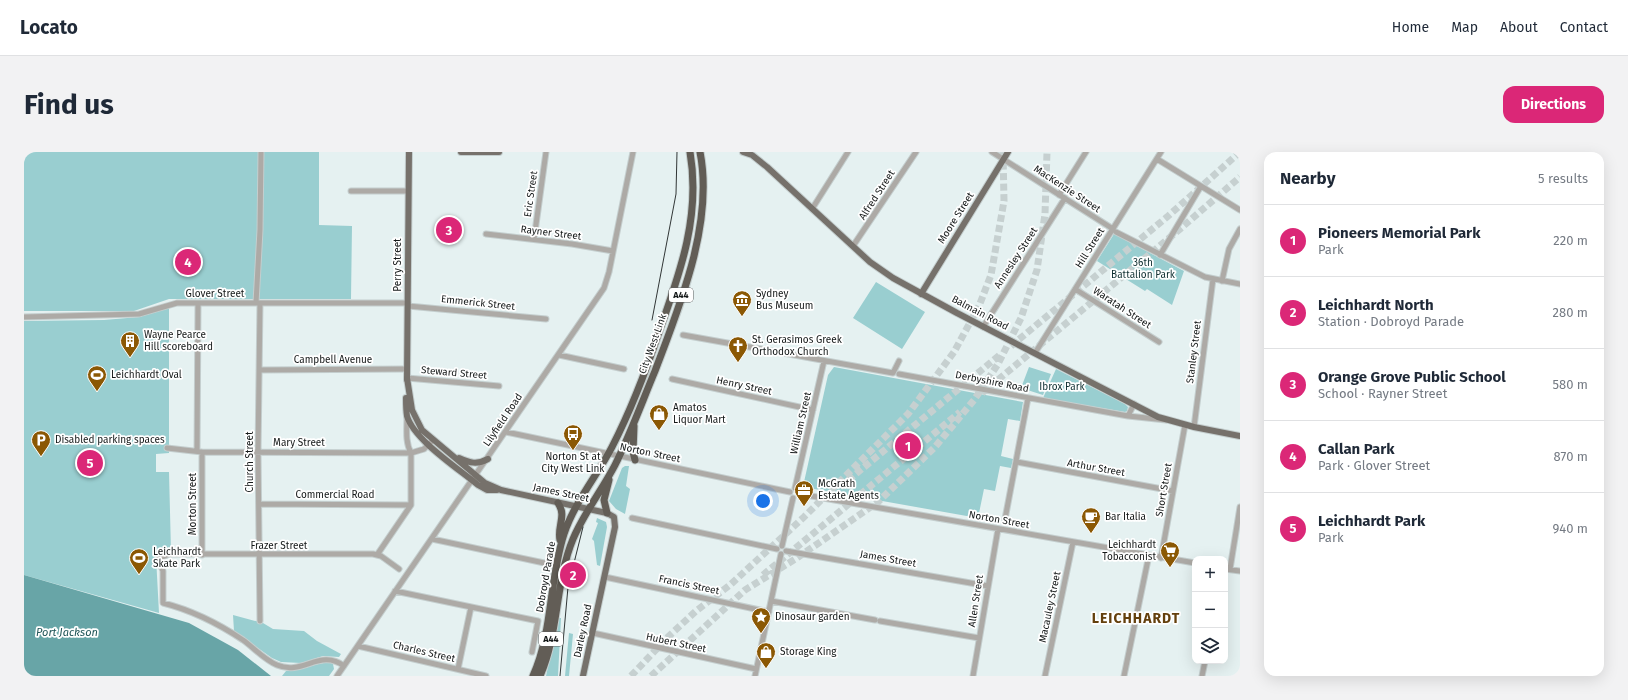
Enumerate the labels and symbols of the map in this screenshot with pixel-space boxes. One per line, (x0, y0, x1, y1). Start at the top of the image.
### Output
street label: MacKenzie Street (1031, 163, 1103, 215)
street label: Alfred Street (857, 168, 898, 222)
street label: Eric Street (522, 170, 540, 218)
street label: Moore Street (935, 190, 977, 246)
pin: 3 (436, 215, 462, 245)
street label: Rayner Street (520, 223, 582, 243)
street label: Annesley Street (992, 225, 1040, 291)
street label: Hill Street (1073, 225, 1107, 270)
street label: Perry Street (392, 238, 404, 292)
pin: 4 (175, 247, 201, 277)
park label: 36th Battalion Park (1111, 257, 1176, 281)
street label: Waratah Street (1091, 285, 1154, 331)
street label: Glover Street (186, 288, 245, 300)
road number: A44 (669, 288, 693, 302)
place label: Sydney Bus Museum (756, 288, 813, 312)
museum icon: Sydney Bus Museum (731, 289, 753, 317)
street label: Emmerick Street (440, 293, 516, 313)
street label: Balmain Road (949, 293, 1011, 333)
street label: City West Link (637, 312, 670, 376)
street label: Stanley Street (1184, 319, 1204, 384)
place label: Wayne Pearce Hill scoreboard (144, 329, 213, 353)
building icon: Wayne Pearce Hill scoreboard (119, 330, 141, 358)
place label: St. Gerasimos Greek Orthodox Church (752, 334, 843, 358)
church icon: St. Gerasimos Greek Orthodox Church (727, 335, 749, 363)
street label: Campbell Avenue (294, 354, 372, 366)
sports icon: Leichhardt Oval (86, 364, 108, 392)
street label: Steward Street (421, 364, 488, 382)
place label: Leichhardt Oval (111, 369, 182, 381)
street label: Derbyshire Road (954, 369, 1030, 395)
street label: Henry Street (715, 374, 773, 398)
park label: Ibrox Park (1039, 381, 1086, 393)
street label: William Street (788, 390, 814, 455)
street label: Lilyfield Road (481, 391, 525, 449)
place label: Amatos Liquor Mart (673, 402, 726, 426)
shop icon: Amatos Liquor Mart (648, 403, 670, 431)
bus stop icon: Norton St at City West Link (562, 423, 584, 451)
parking icon: Disabled parking spaces (30, 429, 52, 457)
street label: Church Street (244, 431, 256, 493)
pin: 1 (895, 431, 921, 461)
place label: Disabled parking spaces (55, 434, 165, 446)
street label: Mary Street (273, 437, 325, 449)
street label: Norton Street (619, 441, 682, 465)
pin: 5 (77, 448, 103, 478)
place label: Norton St at City West Link (542, 451, 605, 475)
street label: Arthur Street (1066, 457, 1126, 479)
street label: Short Street (1153, 462, 1175, 518)
street label: Morton Street (187, 472, 199, 535)
place label: McGrath Estate Agents (818, 478, 879, 502)
office icon: McGrath Estate Agents (793, 479, 815, 507)
street label: James Street (532, 481, 590, 505)
street label: Commercial Road (296, 489, 374, 501)
your location (753, 491, 773, 511)
cafe icon: Bar Italia (1080, 506, 1102, 534)
street label: Norton Street (968, 509, 1031, 531)
place label: Bar Italia (1105, 511, 1146, 523)
place label: Leichhardt Tobacconist (1102, 539, 1156, 563)
street label: Frazer Street (251, 540, 308, 552)
street label: Dobroyd Parade (534, 540, 558, 614)
supermarket icon: Leichhardt Tobacconist (1159, 540, 1181, 568)
place label: Leichhardt Skate Park (153, 546, 201, 570)
sports icon: Leichhardt Skate Park (128, 547, 150, 575)
street label: James Street (859, 548, 917, 570)
pin: 2 (560, 560, 586, 590)
street label: Macauley Street (1037, 570, 1063, 644)
street label: Francis Street (658, 573, 721, 597)
street label: Allen Street (966, 574, 986, 628)
street label: Darley Road (571, 603, 595, 659)
place icon: Dinosaur garden (750, 606, 772, 634)
district label: LEICHHARDT (1092, 610, 1180, 627)
place label: Dinosaur garden (775, 611, 850, 623)
water label: Port Jackson (36, 626, 98, 639)
street label: Hubert Street (645, 631, 708, 655)
road number: A44 (539, 632, 563, 646)
street label: Charles Street (392, 639, 457, 665)
shop icon: Storage King (755, 641, 777, 669)
place label: Storage King (780, 646, 837, 658)

